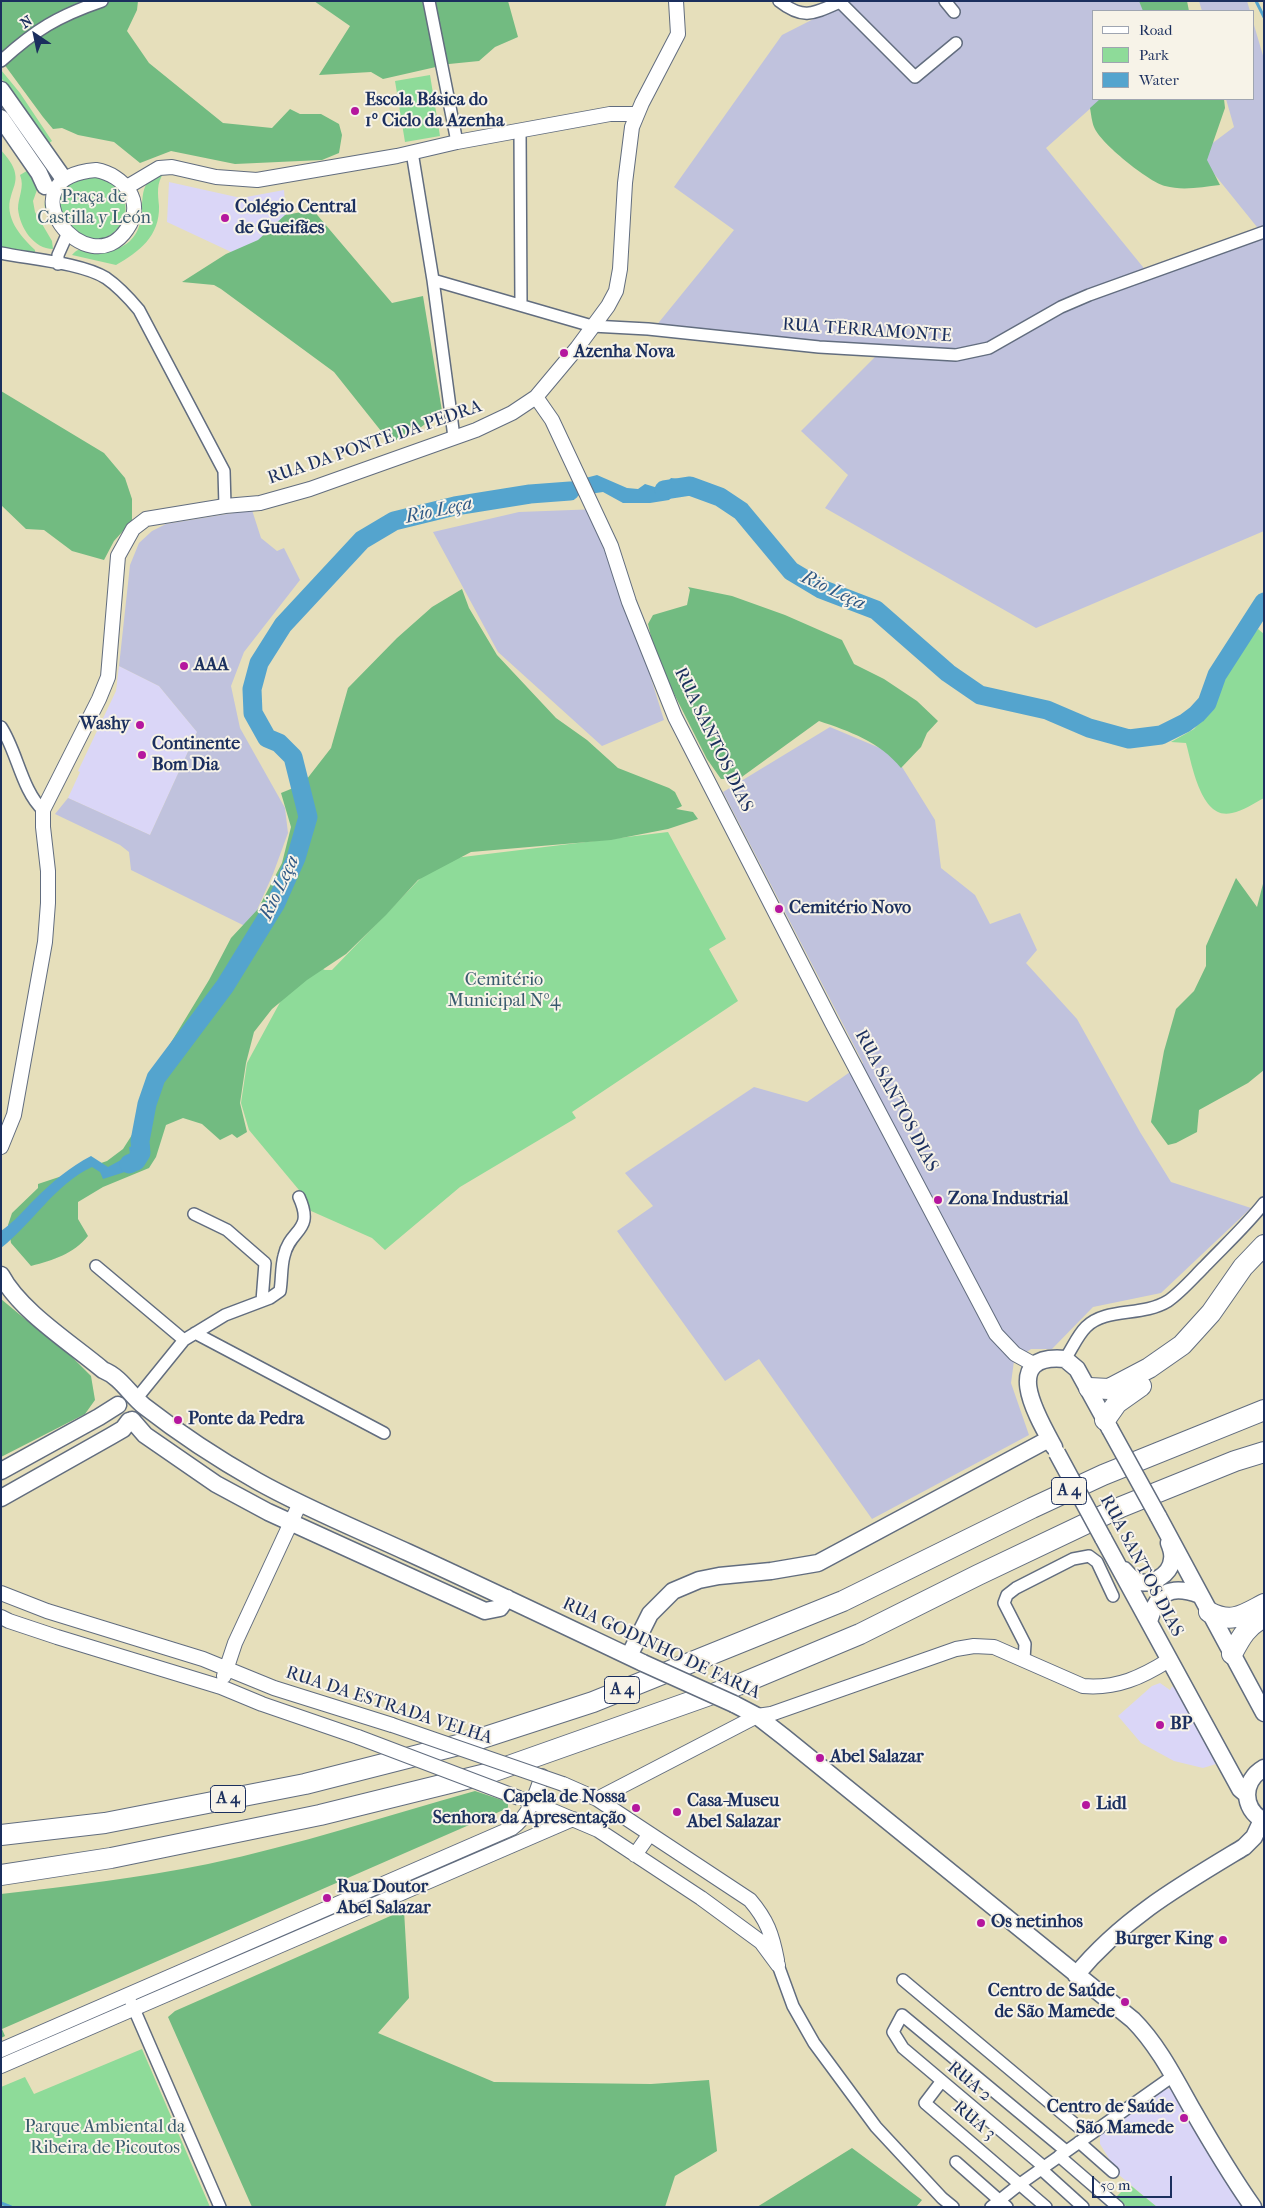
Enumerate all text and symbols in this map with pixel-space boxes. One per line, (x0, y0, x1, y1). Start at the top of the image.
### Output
north arrow (10, 10, 60, 60)
legend (1092, 10, 1255, 100)
text: N (17, 12, 35, 32)
text: Road (1139, 21, 1172, 39)
text: Park (1139, 46, 1169, 64)
text: Water (1139, 71, 1179, 89)
place label: Escola Básica do 1º Ciclo da Azenha (365, 90, 504, 132)
marker: Escola Básica do 1º Ciclo da Azenha (349, 105, 361, 117)
park label: Praça de Castilla y León (37, 187, 151, 230)
place label: Colégio Central de Gueifães (235, 197, 356, 240)
marker: Colégio Central de Gueifães (219, 212, 231, 224)
street label: RUA TERRAMONTE (782, 314, 952, 348)
place label: Azenha Nova (574, 342, 675, 364)
marker: Azenha Nova (558, 347, 570, 359)
street label: RUA DA PONTE DA PEDRA (265, 396, 485, 490)
water label: Rio Leça (403, 493, 475, 529)
water label: Rio Leça (797, 566, 869, 616)
place label: AAA (194, 655, 229, 677)
marker: AAA (178, 660, 190, 672)
street label: RUA SANTOS DIAS (669, 664, 757, 816)
place label: Washy (80, 714, 130, 736)
marker: Washy (134, 719, 146, 731)
place label: Continente Bom Dia (152, 734, 240, 776)
marker: Continente Bom Dia (136, 749, 148, 761)
water label: Rio Leça (255, 852, 305, 924)
place label: Cemitério Novo (789, 898, 911, 920)
marker: Cemitério Novo (773, 903, 785, 915)
park label: Cemitério Municipal Nº4 (447, 970, 561, 1012)
street label: RUA SANTOS DIAS (849, 1026, 943, 1176)
place label: Zona Industrial (948, 1189, 1068, 1211)
marker: Zona Industrial (932, 1194, 944, 1206)
place label: Ponte da Pedra (188, 1409, 304, 1431)
marker: Ponte da Pedra (172, 1414, 184, 1426)
road number: A 4 (1052, 1478, 1086, 1504)
street label: RUA SANTOS DIAS (1094, 1491, 1188, 1641)
street label: RUA GODINHO DE FARIA (558, 1594, 764, 1704)
street label: RUA DA ESTRADA VELHA (283, 1662, 495, 1750)
road number: A 4 (604, 1676, 640, 1704)
place label: BP (1170, 1714, 1192, 1736)
marker: BP (1154, 1719, 1166, 1731)
place label: Abel Salazar (830, 1747, 924, 1769)
marker: Abel Salazar (814, 1752, 826, 1764)
road number: A 4 (210, 1786, 246, 1812)
place label: Capela de Nossa Senhora da Apresentação (433, 1787, 626, 1830)
place label: Casa-Museu Abel Salazar (687, 1791, 781, 1834)
place label: Lidl (1096, 1794, 1127, 1816)
marker: Lidl (1080, 1799, 1092, 1811)
marker: Capela de Nossa Senhora da Apresentação (630, 1802, 642, 1814)
marker: Casa-Museu Abel Salazar (671, 1806, 683, 1818)
place label: Rua Doutor Abel Salazar (337, 1877, 431, 1920)
marker: Rua Doutor Abel Salazar (321, 1892, 333, 1904)
place label: Os netinhos (991, 1912, 1083, 1934)
marker: Os netinhos (975, 1917, 987, 1929)
place label: Burger King (1115, 1929, 1213, 1951)
marker: Burger King (1217, 1934, 1229, 1946)
place label: Centro de Saúde de São Mamede (988, 1981, 1115, 2024)
marker: Centro de Saúde de São Mamede (1119, 1996, 1131, 2008)
street label: RUA 2 (942, 2057, 996, 2107)
street label: RUA 3 (948, 2097, 1000, 2145)
place label: Centro de Saúde São Mamede (1047, 2097, 1174, 2140)
marker: Centro de Saúde São Mamede (1178, 2112, 1190, 2124)
park label: Parque Ambiental da Ribeira de Picoutos (25, 2117, 185, 2160)
scale bar (1095, 2166, 1175, 2198)
text: 50 m (1100, 2176, 1130, 2194)

